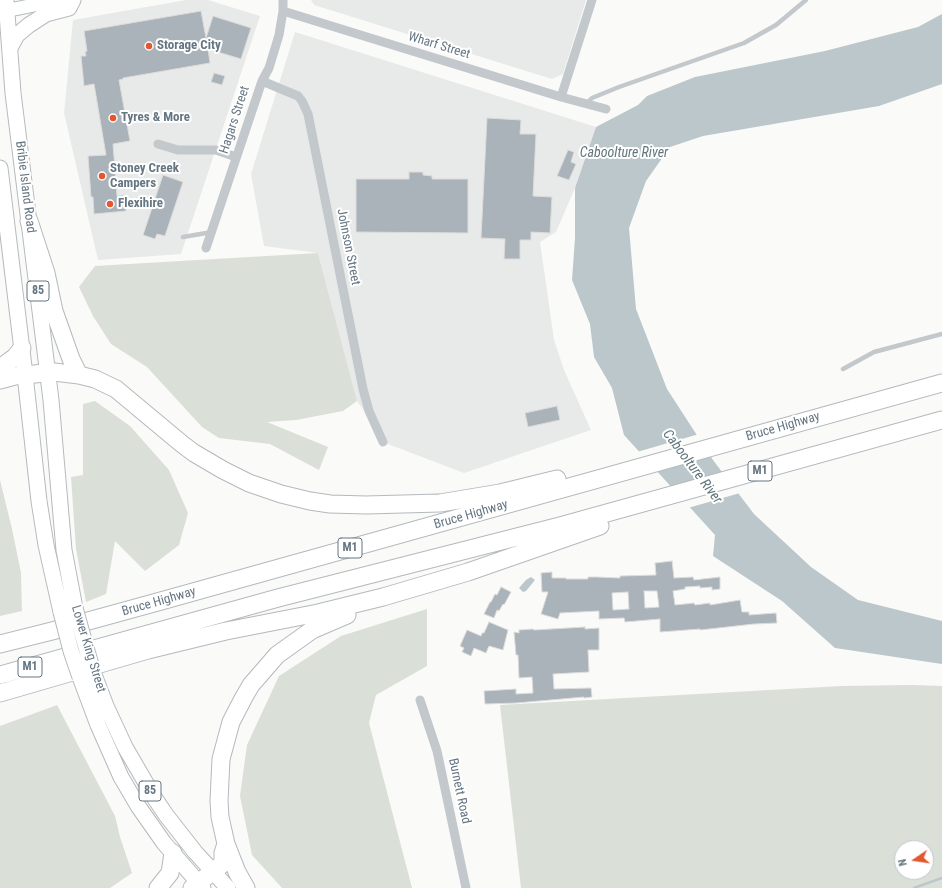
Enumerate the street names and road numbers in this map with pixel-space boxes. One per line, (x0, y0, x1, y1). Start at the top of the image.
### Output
street label: Wharf Street (406, 29, 472, 63)
street label: Hagars Street (217, 84, 253, 156)
street label: Bribie Island Road (12, 140, 38, 234)
street label: Johnson Street (333, 207, 363, 287)
road number: 85 (27, 281, 49, 301)
street label: Bruce Highway (744, 409, 822, 445)
road number: M1 (748, 461, 772, 481)
street label: Bruce Highway (432, 497, 510, 533)
road number: M1 (338, 538, 362, 558)
street label: Bruce Highway (120, 584, 198, 620)
street label: Lower King Street (67, 603, 109, 695)
road number: M1 (18, 657, 42, 677)
street label: Burnett Road (444, 757, 474, 825)
road number: 85 (139, 781, 161, 801)

